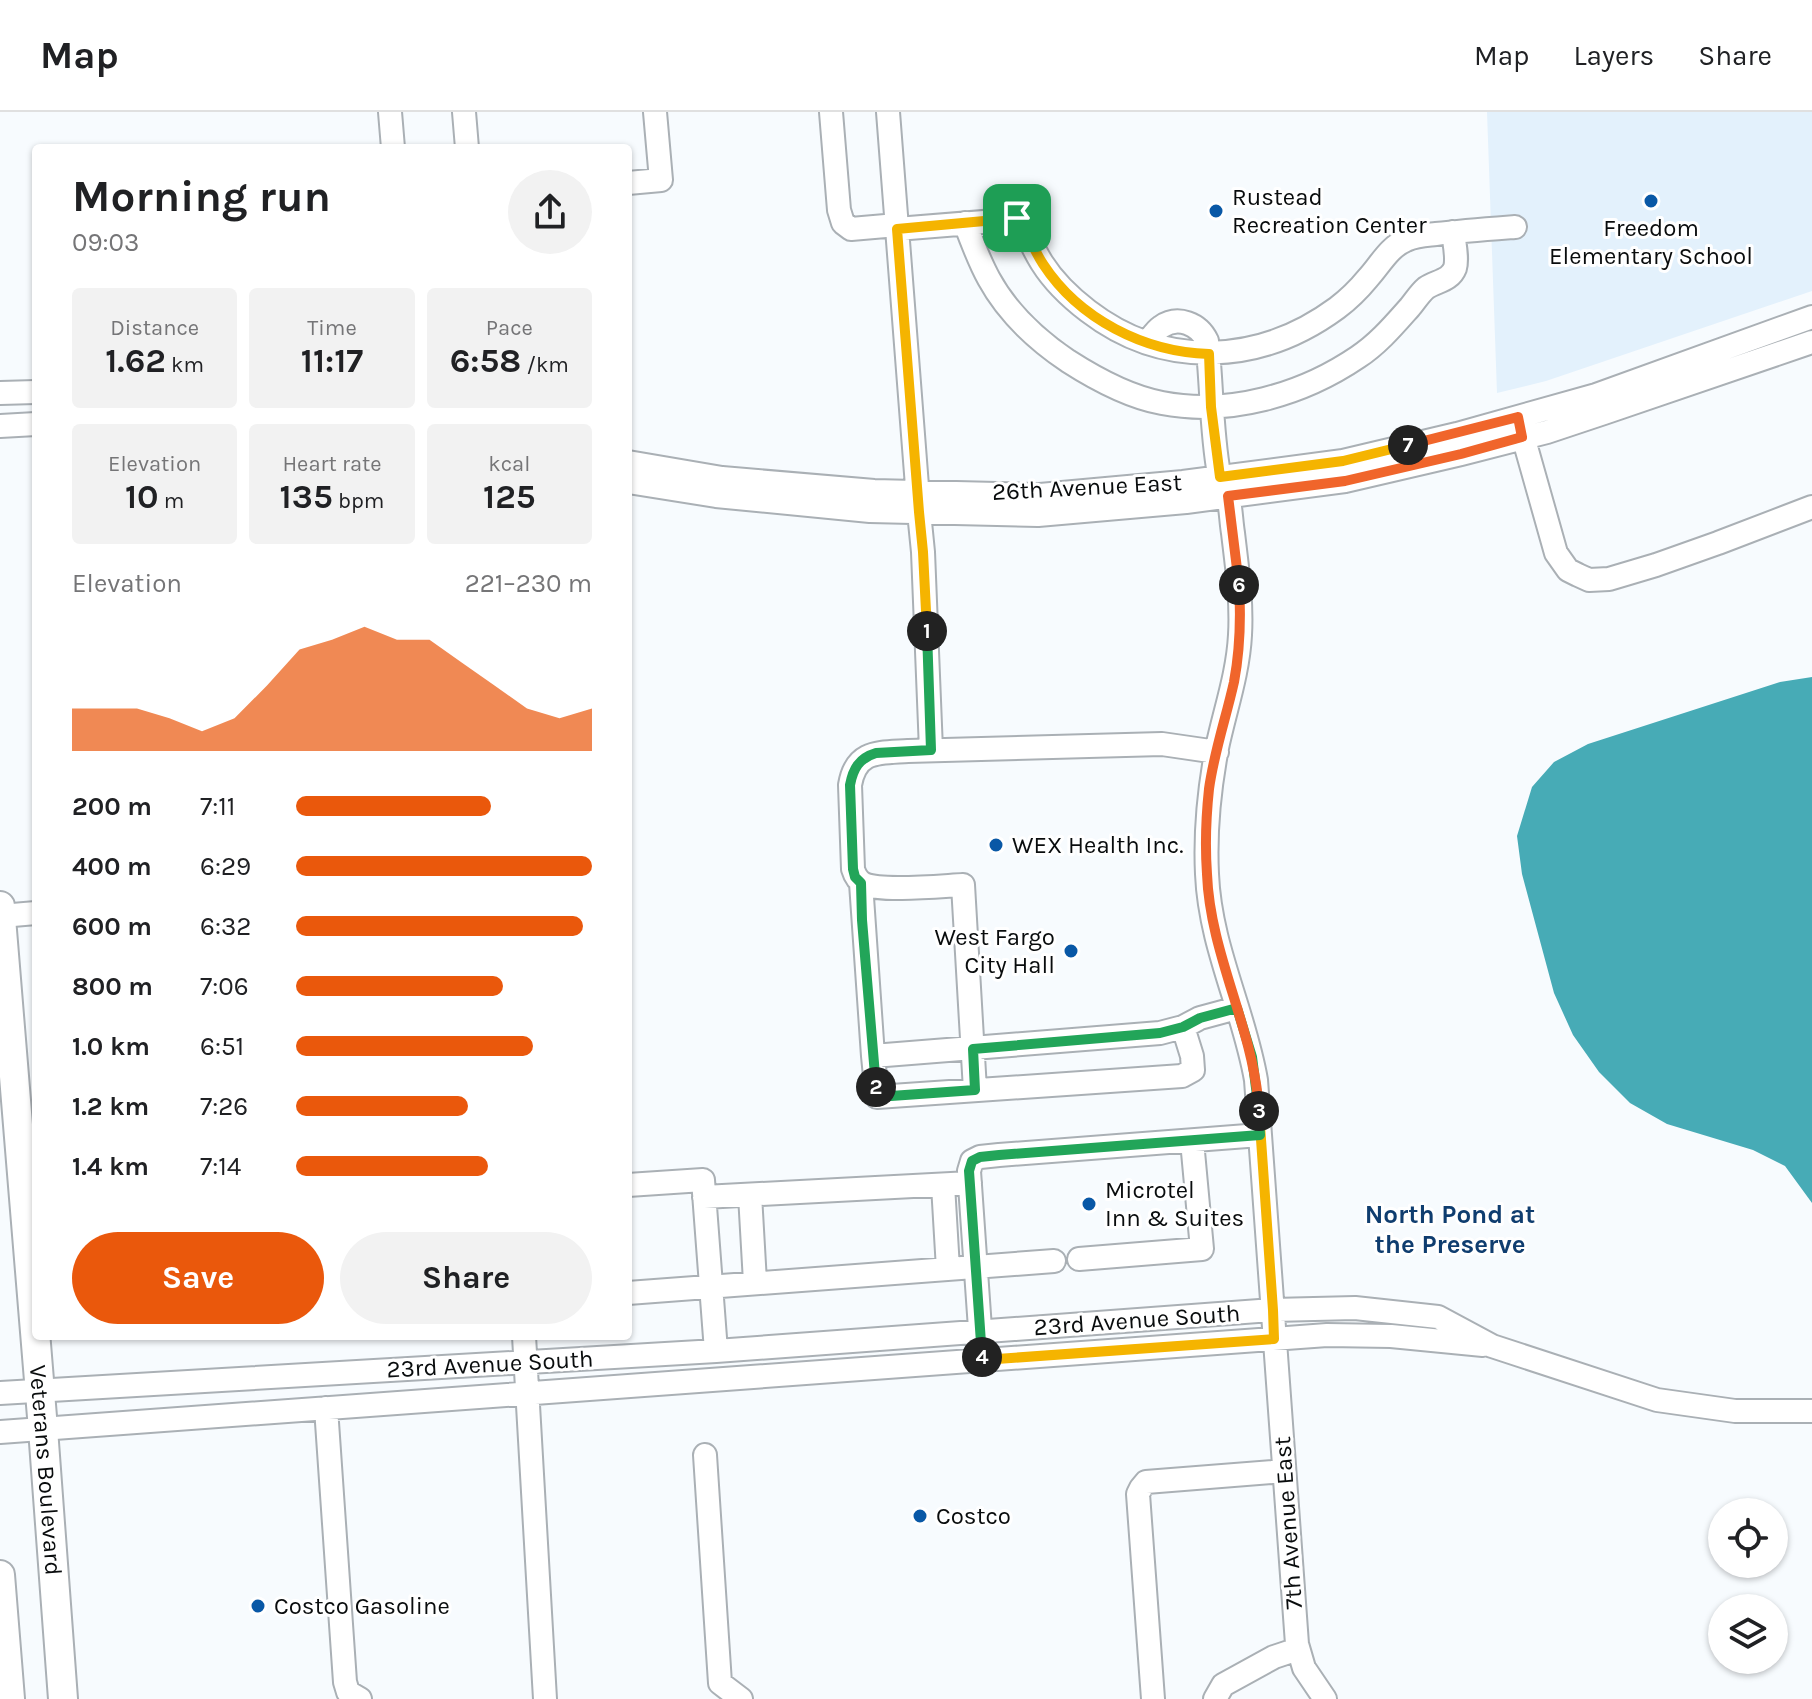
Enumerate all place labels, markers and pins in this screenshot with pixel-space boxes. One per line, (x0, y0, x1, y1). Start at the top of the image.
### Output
place label: Rustead Recreation Center (1232, 183, 1427, 239)
pin (983, 184, 1051, 252)
marker: Freedom Elementary School (1642, 192, 1660, 210)
marker: Rustead Recreation Center (1207, 202, 1225, 220)
place label: Freedom Elementary School (1549, 214, 1753, 270)
pin: 7 (1388, 425, 1428, 465)
pin: 6 (1219, 565, 1259, 605)
pin: 1 (907, 611, 947, 651)
place label: WEX Health Inc. (1012, 831, 1183, 859)
marker: WEX Health Inc. (987, 836, 1005, 854)
place label: West Fargo City Hall (934, 923, 1055, 979)
marker: West Fargo City Hall (1062, 942, 1080, 960)
pin: 2 (856, 1067, 896, 1107)
pin: 3 (1239, 1091, 1279, 1131)
place label: Microtel Inn & Suites (1105, 1176, 1244, 1232)
marker: Microtel Inn & Suites (1080, 1195, 1098, 1213)
pin: 4 (962, 1337, 1002, 1377)
place label: Costco (936, 1502, 1011, 1530)
marker: Costco (911, 1507, 929, 1525)
place label: Costco Gasoline (274, 1592, 450, 1620)
marker: Costco Gasoline (249, 1597, 267, 1615)

